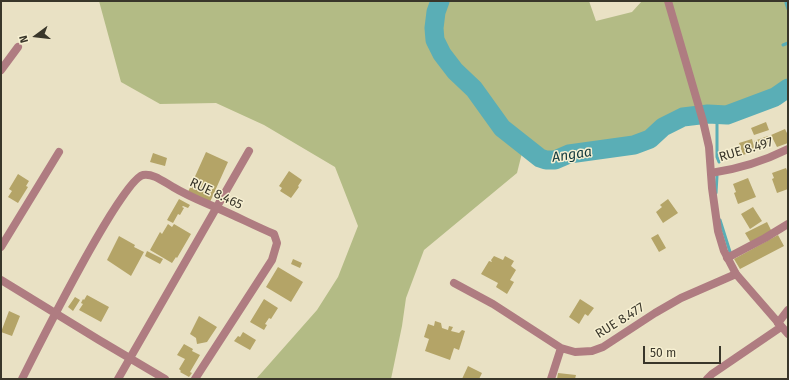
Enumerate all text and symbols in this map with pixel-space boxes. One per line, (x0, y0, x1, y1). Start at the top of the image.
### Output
north arrow (16, 16, 56, 56)
text: N (17, 34, 31, 44)
street label: RUE 8.497 (717, 134, 775, 166)
water label: Angaa (551, 144, 593, 166)
street label: RUE 8.465 (187, 175, 245, 213)
street label: RUE 8.477 (593, 300, 647, 342)
scale bar (645, 338, 723, 364)
text: 50 m (650, 346, 676, 360)

